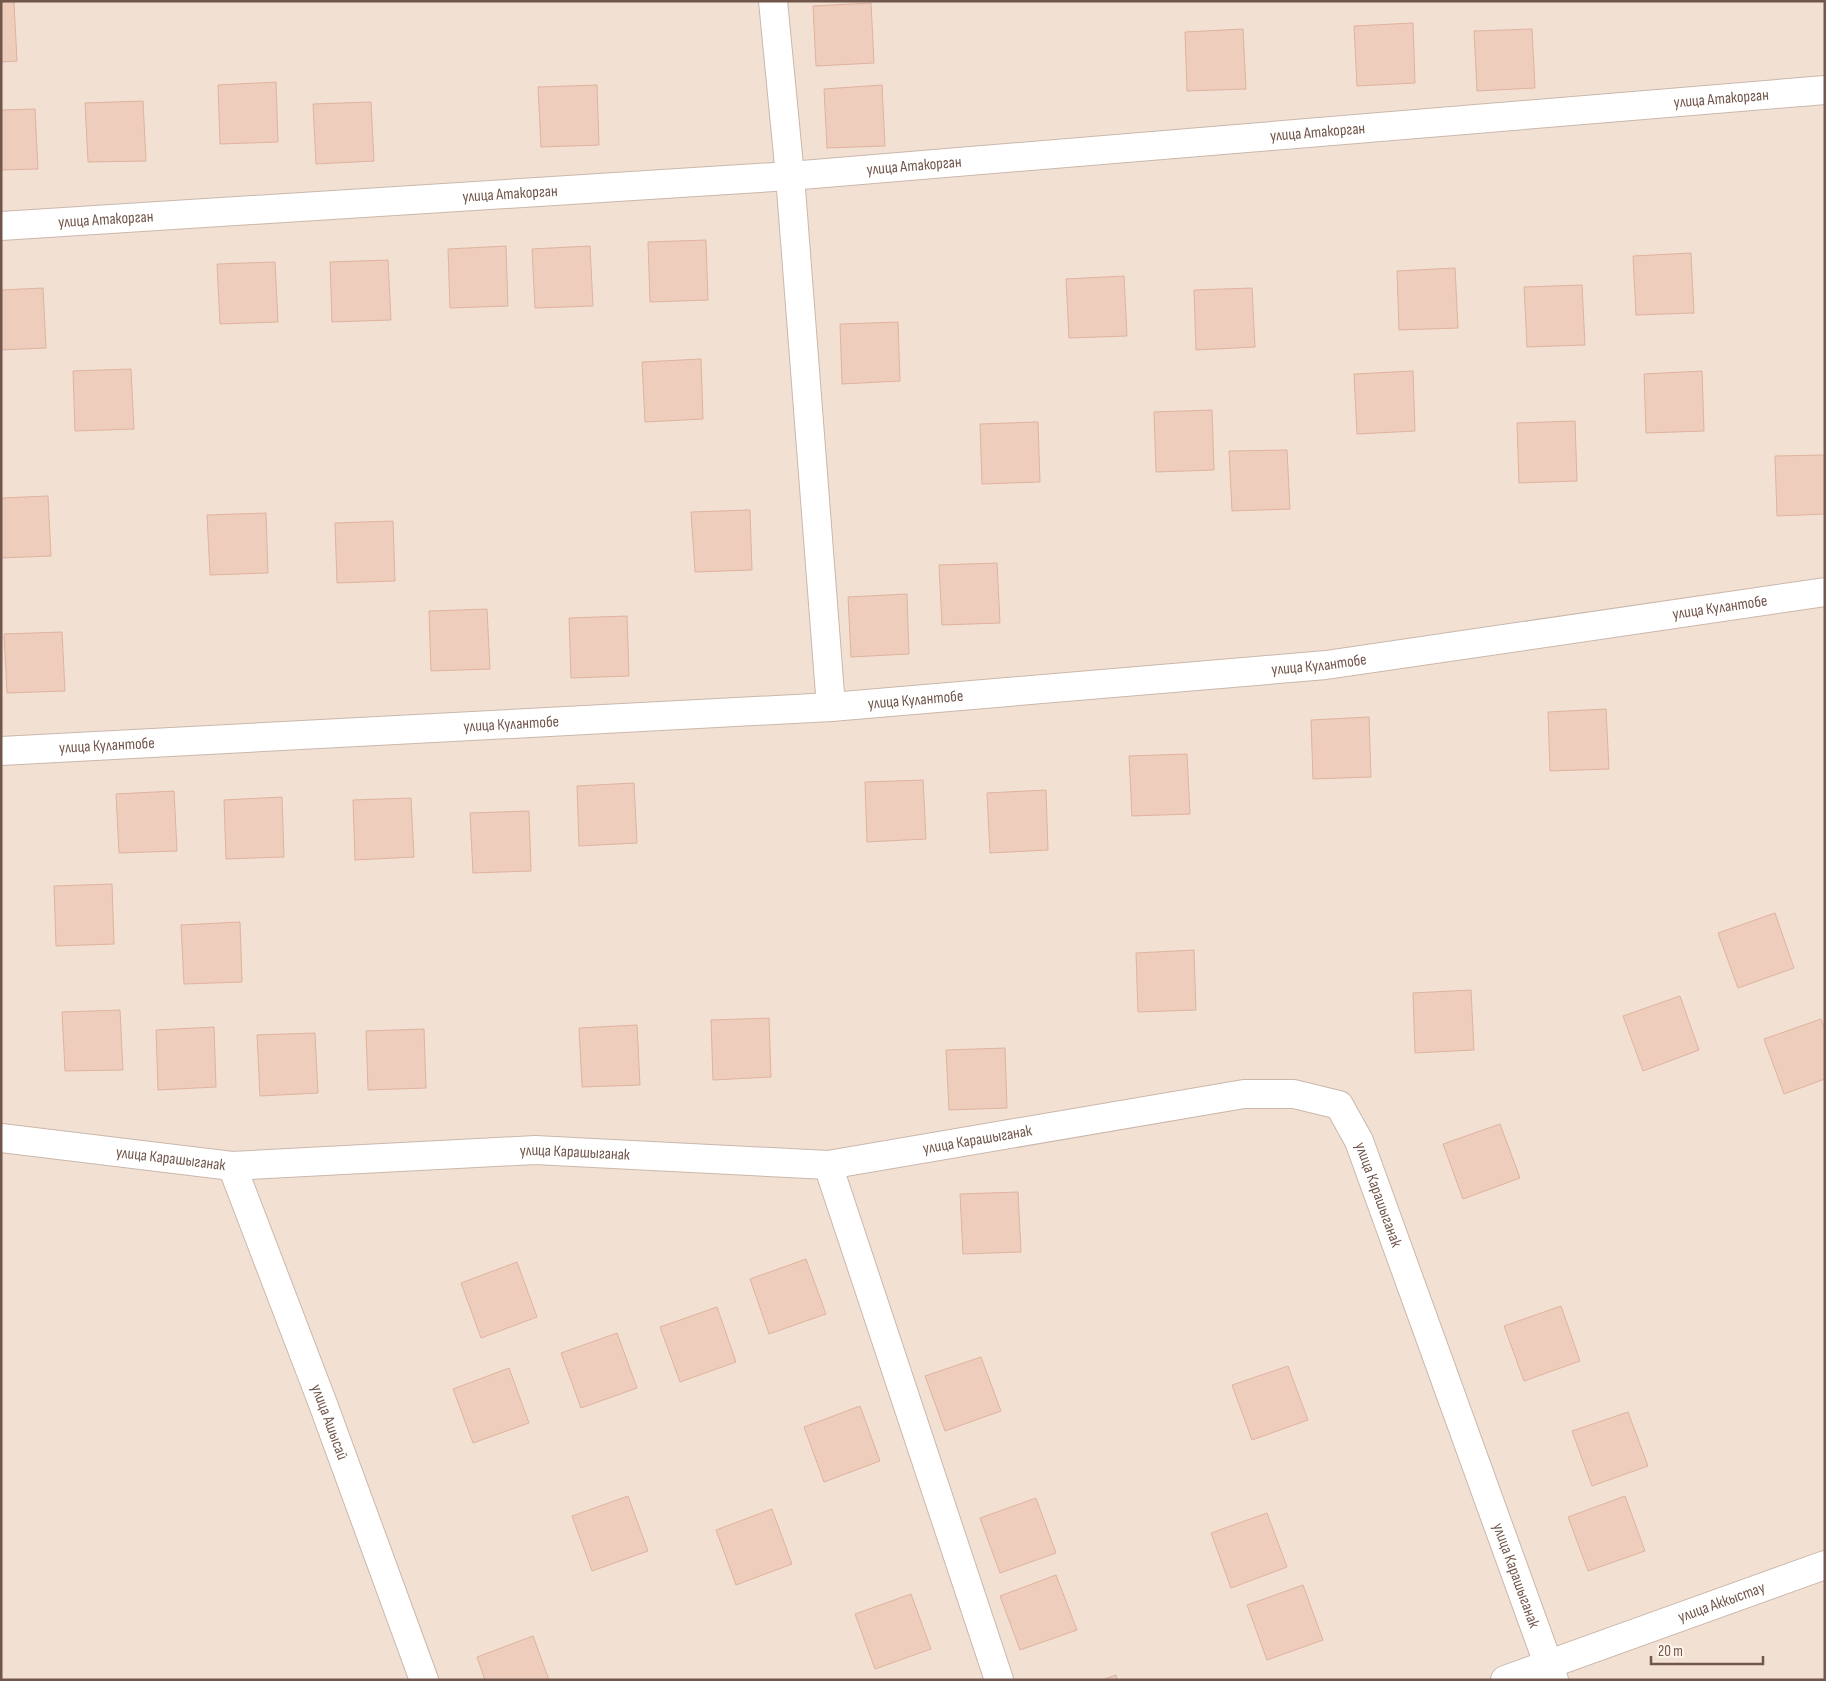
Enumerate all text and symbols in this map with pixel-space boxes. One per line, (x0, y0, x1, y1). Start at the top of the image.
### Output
street label: улица Атакорган (1673, 85, 1770, 112)
street label: улица Атакорган (1269, 119, 1366, 146)
street label: улица Атакорган (866, 152, 962, 179)
street label: улица Атакорган (462, 181, 558, 206)
street label: улица Атакорган (58, 207, 154, 232)
street label: улица Кулантобе (1671, 591, 1769, 624)
street label: улица Кулантобе (1271, 650, 1368, 679)
street label: улица Кулантобе (867, 686, 964, 713)
street label: улица Кулантобе (463, 712, 560, 736)
street label: улица Кулантобе (59, 733, 155, 757)
street label: улица Карашыганак (921, 1121, 1034, 1158)
street label: улица Карашыганак (519, 1140, 631, 1164)
street label: улица Карашыганак (1351, 1140, 1406, 1251)
street label: улица Карашыганак (115, 1143, 228, 1175)
street label: улица Ашысай (307, 1382, 352, 1462)
street label: улица Карашыганак (1488, 1520, 1544, 1631)
street label: улица Аккыстау (1675, 1578, 1768, 1627)
scale bar (1651, 1634, 1764, 1666)
text: 20 m (1658, 1642, 1683, 1661)

